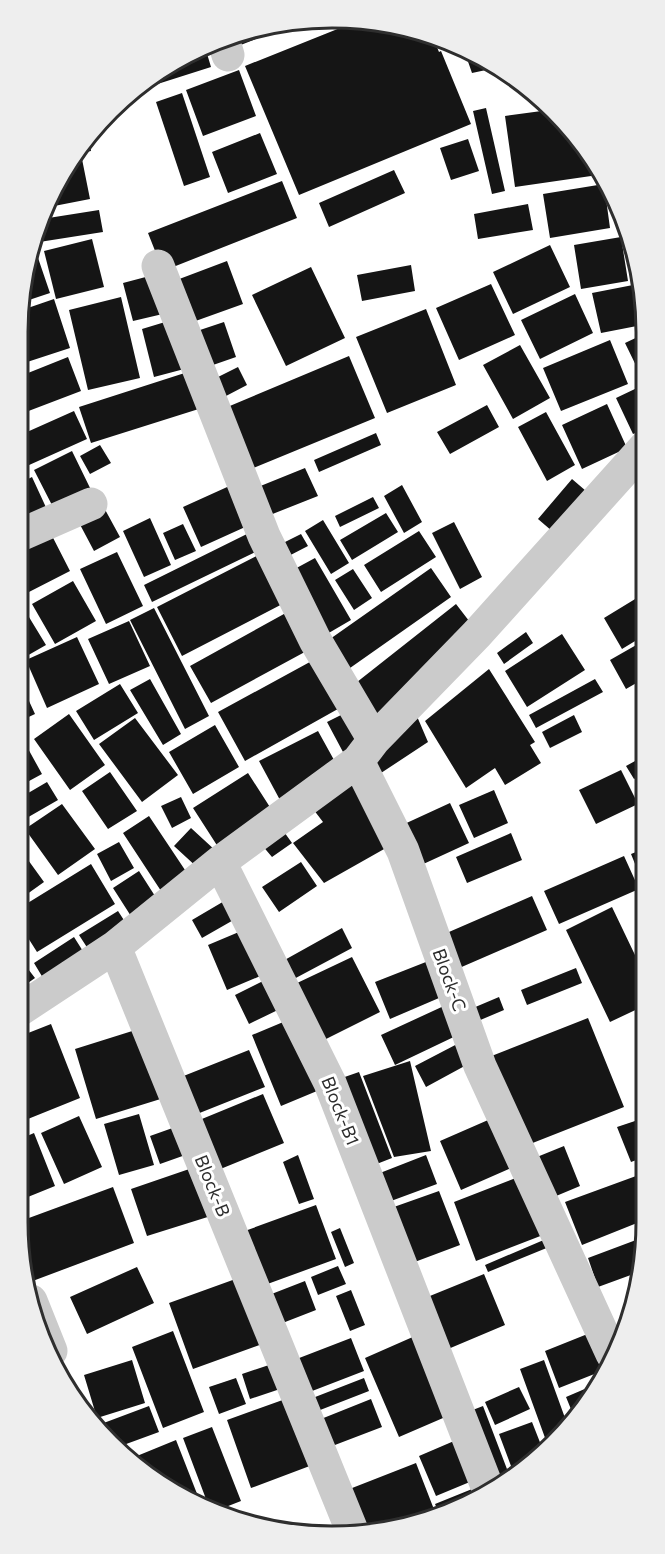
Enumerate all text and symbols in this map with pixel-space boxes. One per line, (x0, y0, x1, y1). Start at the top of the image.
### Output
street label: Block-C (428, 945, 471, 1014)
street label: Block-B1 (317, 1073, 365, 1148)
street label: Block-B (191, 1152, 235, 1220)

